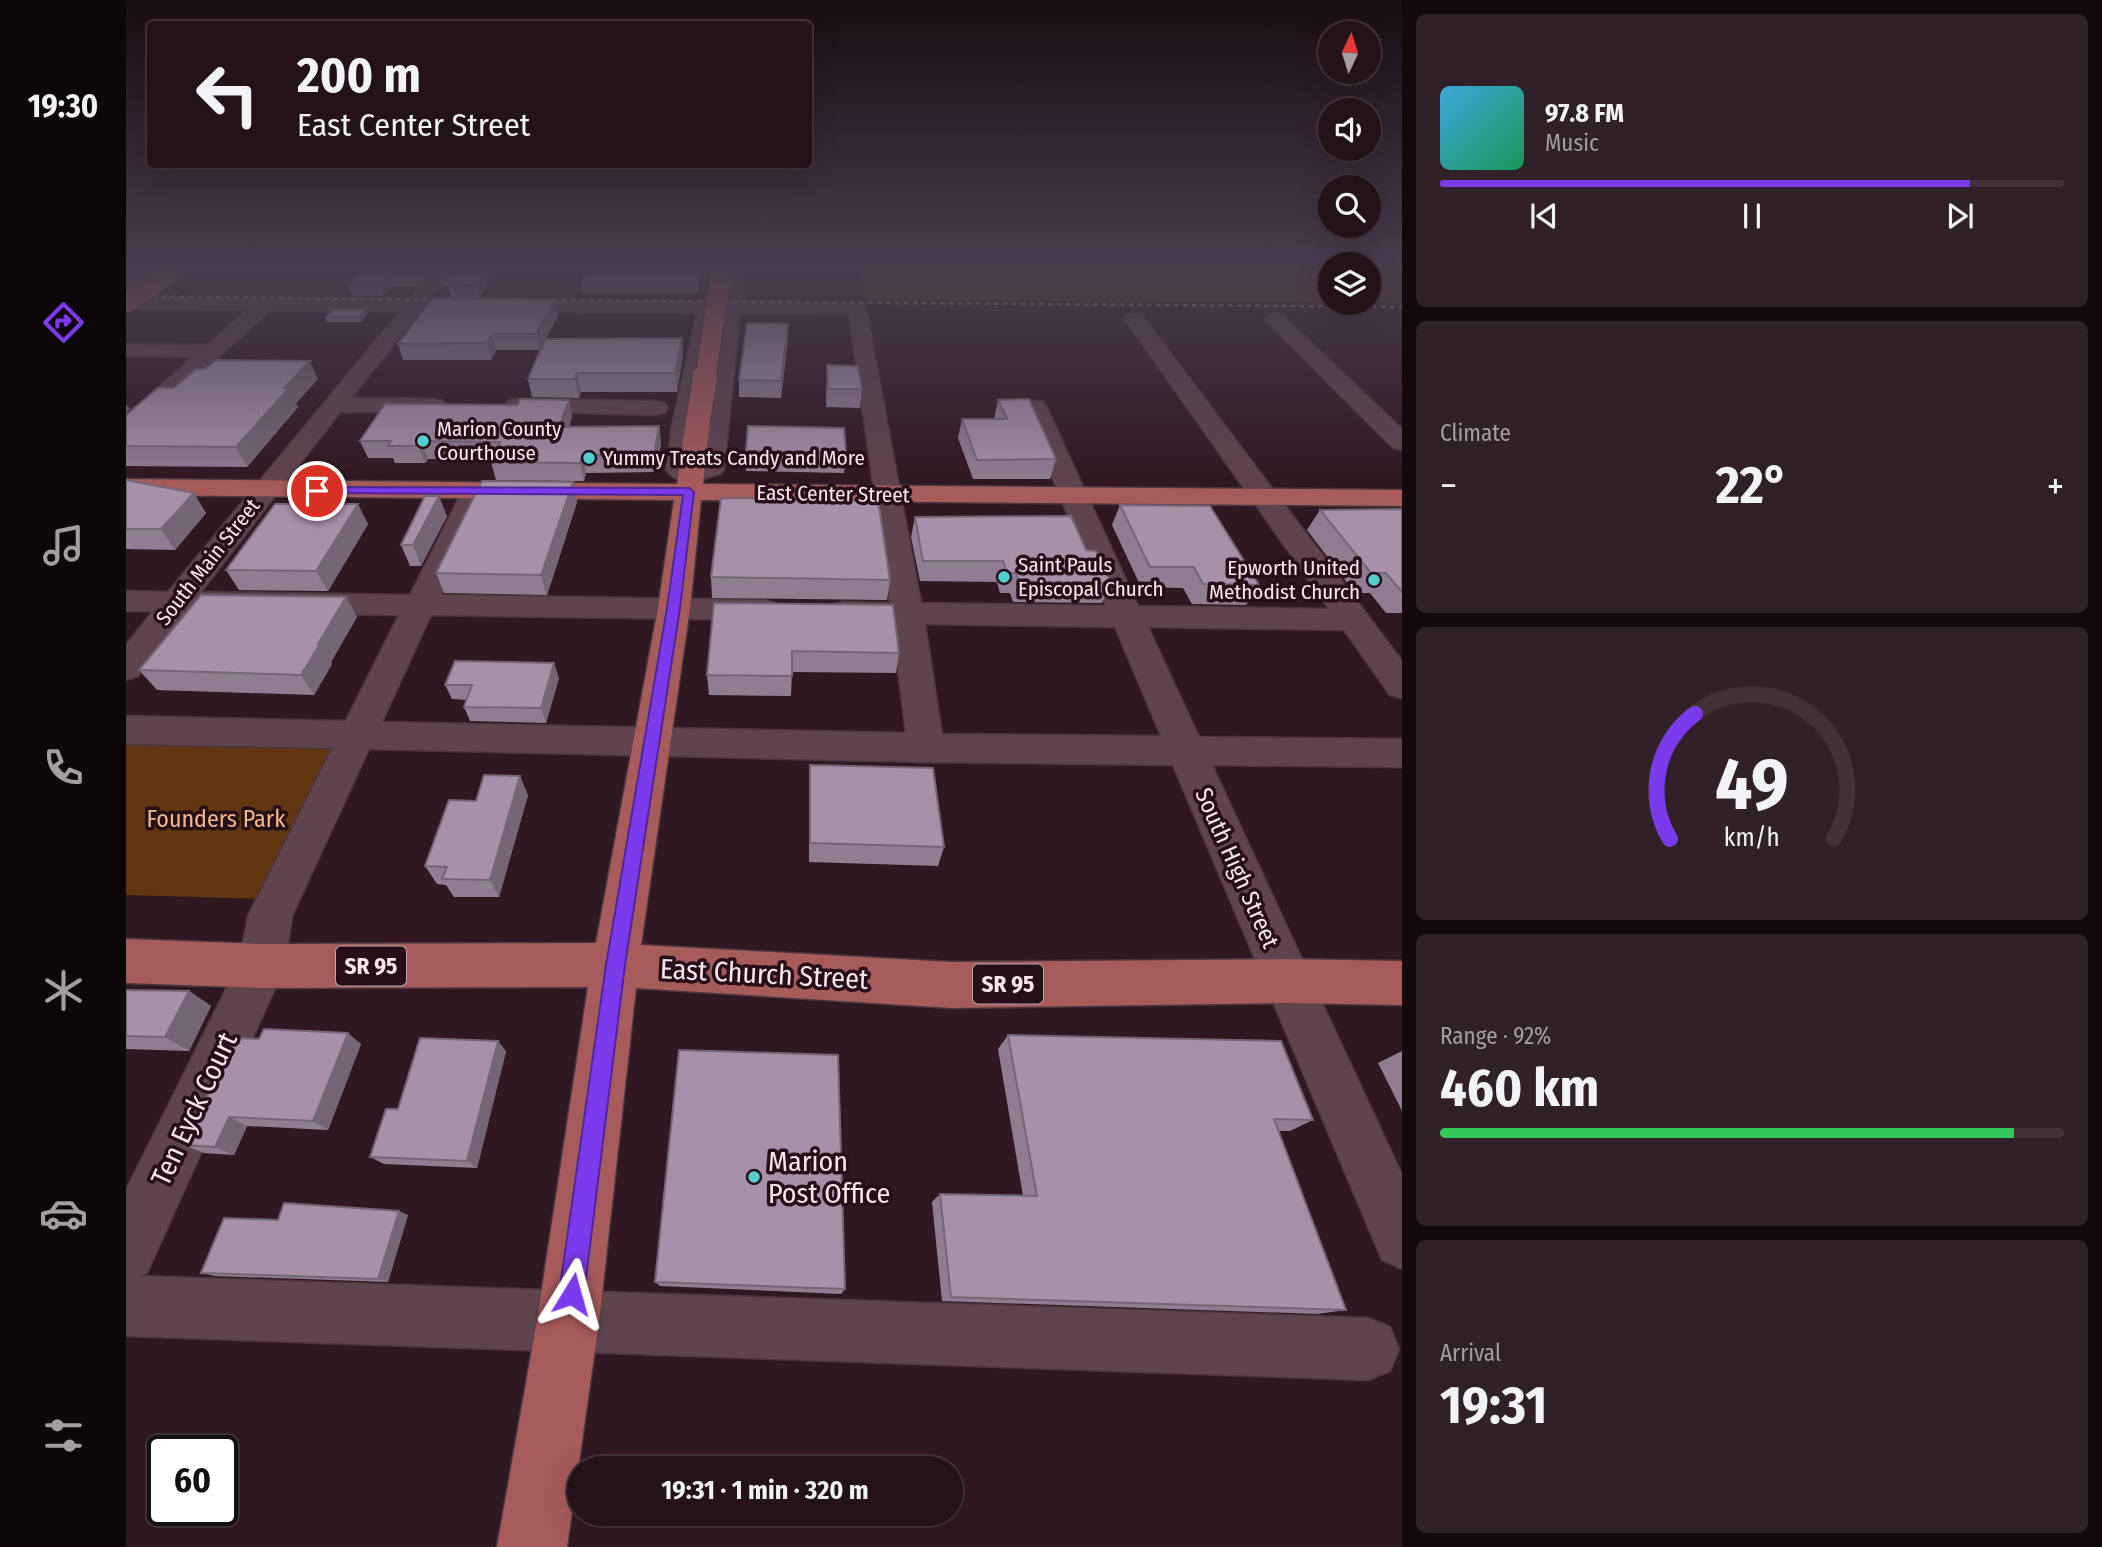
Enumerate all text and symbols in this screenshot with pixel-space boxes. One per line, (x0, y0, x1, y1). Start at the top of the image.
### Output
north arrow (1318, 21, 1381, 84)
map controls (1318, 21, 1381, 315)
text: 200 m (297, 46, 421, 105)
icon: left (182, 49, 273, 140)
text: 19:30 (28, 87, 98, 125)
button: sound (1318, 98, 1381, 161)
text: 97.8 FM (1545, 98, 1624, 129)
text: East Center Street (297, 106, 530, 144)
text: Music (1545, 129, 1599, 157)
button: search (1318, 175, 1381, 238)
icon: previous (1525, 197, 1563, 235)
icon: pause (1733, 197, 1771, 235)
icon: next (1941, 197, 1979, 235)
button: layers (1318, 252, 1381, 315)
icon: directions (39, 298, 88, 347)
place label: Marion County Courthouse (437, 416, 562, 466)
text: Climate (1440, 419, 1511, 447)
marker: Marion County Courthouse (415, 433, 431, 449)
place label: Yummy Treats Candy and More (603, 445, 865, 471)
marker: Yummy Treats Candy and More (581, 450, 597, 466)
text: 22° (1716, 454, 1788, 517)
pin (287, 461, 347, 521)
text: − (1440, 463, 1457, 509)
text: + (2047, 463, 2064, 509)
icon: arrive (298, 472, 336, 510)
street label: East Center Street (756, 480, 910, 508)
street label: South Main Street (151, 493, 266, 630)
icon: music (39, 521, 88, 570)
place label: Saint Pauls Episcopal Church (1018, 552, 1164, 602)
place label: Epworth United Methodist Church (1209, 555, 1360, 605)
marker: Saint Pauls Episcopal Church (996, 569, 1012, 585)
marker: Epworth United Methodist Church (1366, 572, 1382, 588)
text: 49 (1715, 742, 1789, 829)
icon: phone (39, 743, 88, 792)
street label: South High Street (1189, 784, 1285, 953)
park label: Founders Park (147, 805, 286, 833)
text: km/h (1724, 823, 1780, 853)
road number: SR 95 (336, 946, 406, 986)
street label: East Church Street (659, 952, 870, 996)
road number: SR 95 (973, 965, 1043, 1004)
icon: climate (39, 966, 88, 1015)
text: Range · 92% (1440, 1022, 1551, 1050)
street label: Ten Eyck Court (144, 1026, 244, 1191)
text: 460 km (1440, 1057, 1599, 1120)
place label: Marion Post Office (768, 1145, 890, 1210)
marker: Marion Post Office (746, 1169, 762, 1185)
icon: car (39, 1189, 88, 1238)
position arrow (535, 1257, 609, 1331)
text: Arrival (1440, 1339, 1501, 1367)
text: 19:31 (1440, 1374, 1547, 1437)
icon: filters (39, 1411, 88, 1460)
speed limit sign: 60 (147, 1435, 238, 1526)
text: 19:31 · 1 min · 320 m (661, 1475, 869, 1506)

